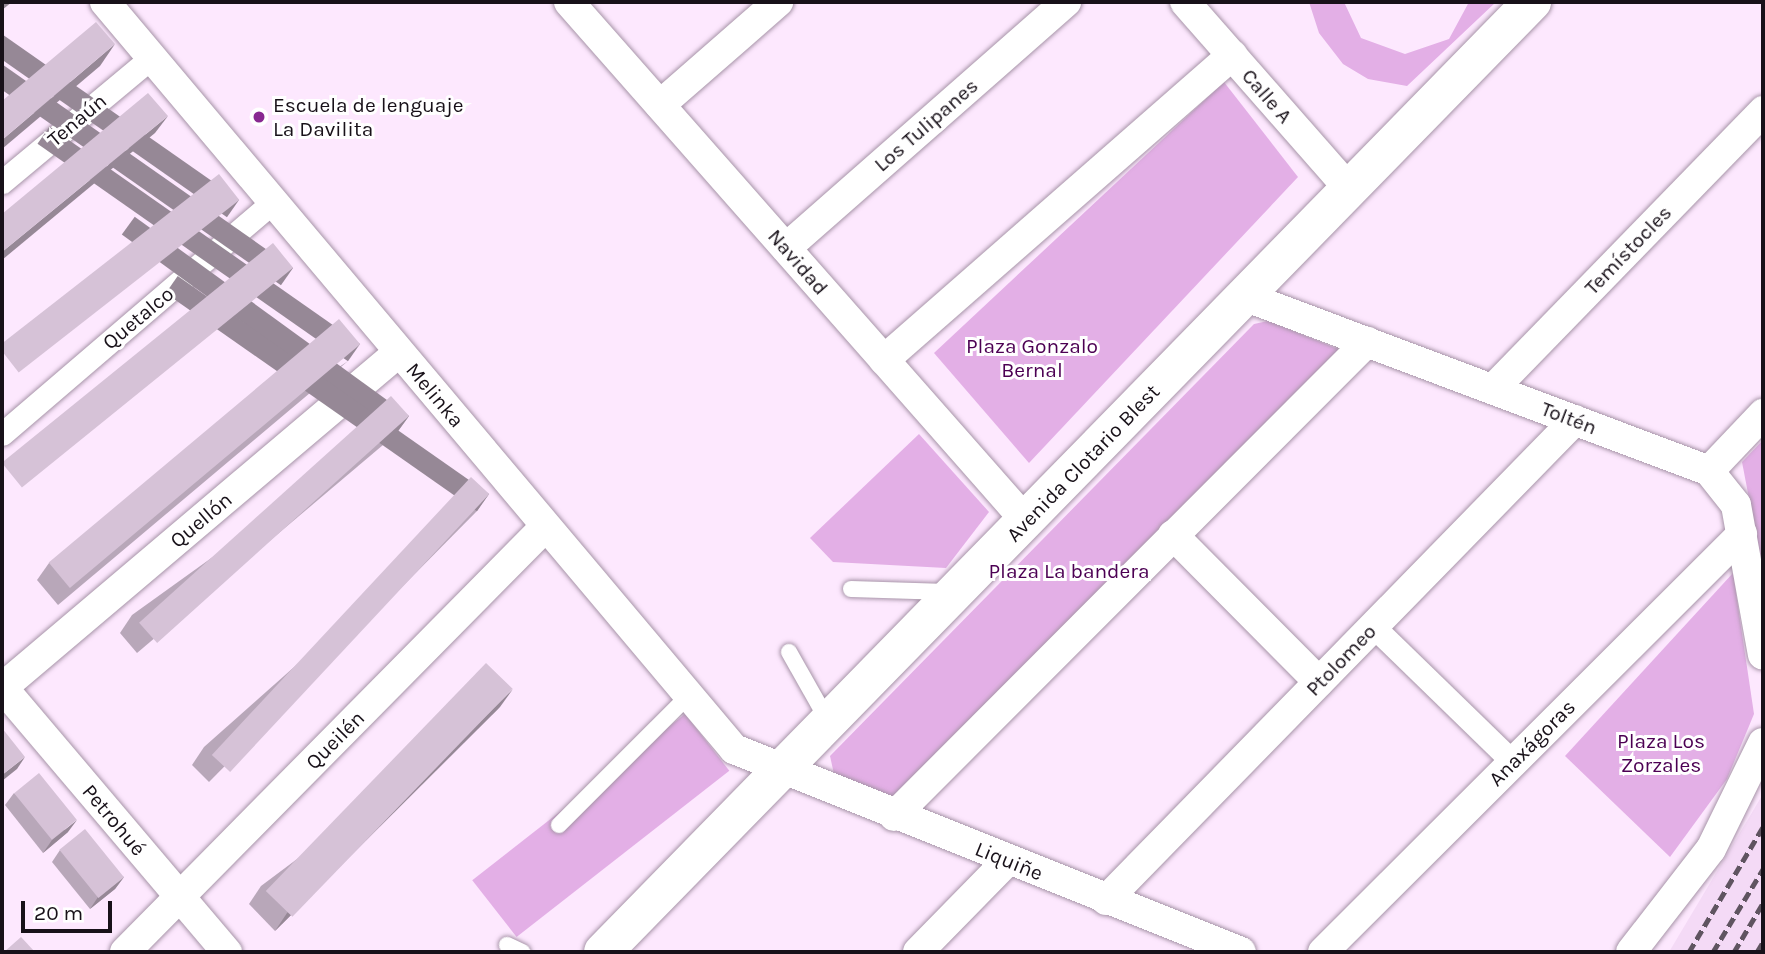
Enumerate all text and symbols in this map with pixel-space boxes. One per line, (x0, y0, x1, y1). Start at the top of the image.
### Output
street label: Calle A (1236, 64, 1298, 128)
street label: Los Tulipanes (869, 73, 983, 177)
street label: Tenaún (42, 88, 112, 152)
place label: Escuela de lenguaje La Davilita (273, 92, 464, 142)
marker: Escuela de lenguaje La Davilita (251, 109, 267, 125)
street label: Temístocles (1579, 200, 1677, 300)
street label: Navidad (763, 224, 833, 300)
street label: Quetalco (97, 281, 179, 355)
park label: Plaza Gonzalo Bernal (966, 333, 1098, 383)
street label: Melinka (401, 357, 469, 433)
street label: Avenida Clotario Blest (1001, 379, 1165, 547)
street label: Toltén (1538, 396, 1600, 440)
street label: Quellón (165, 487, 237, 553)
park label: Plaza La bandera (989, 558, 1149, 584)
street label: Ptolomeo (1301, 619, 1381, 701)
street label: Anaxágoras (1483, 694, 1581, 792)
street label: Queilén (300, 705, 370, 775)
park label: Plaza Los Zorzales (1617, 728, 1705, 778)
street label: Petrohué (77, 779, 151, 861)
street label: Liquiñe (971, 836, 1047, 886)
scale bar (24, 888, 116, 932)
text: 20 m (34, 901, 83, 925)

